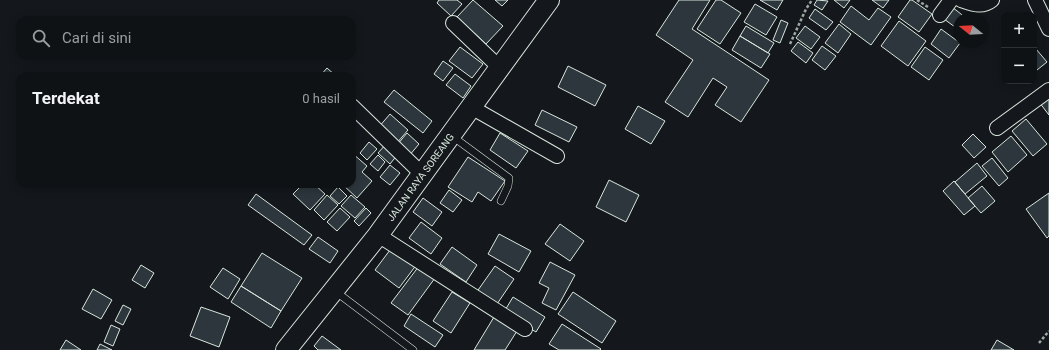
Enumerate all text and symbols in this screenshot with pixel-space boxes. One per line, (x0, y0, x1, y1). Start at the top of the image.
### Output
north arrow (953, 12, 989, 48)
map controls (1001, 12, 1037, 84)
button: + (1001, 12, 1037, 48)
search box (16, 16, 356, 60)
icon: search (30, 27, 52, 49)
text: Cari di sini (62, 29, 132, 47)
button: − (1001, 48, 1037, 84)
text: Terdekat (32, 88, 100, 108)
text: 0 hasil (302, 91, 340, 106)
street label: JALAN RAYA SOREANG (385, 131, 456, 223)

